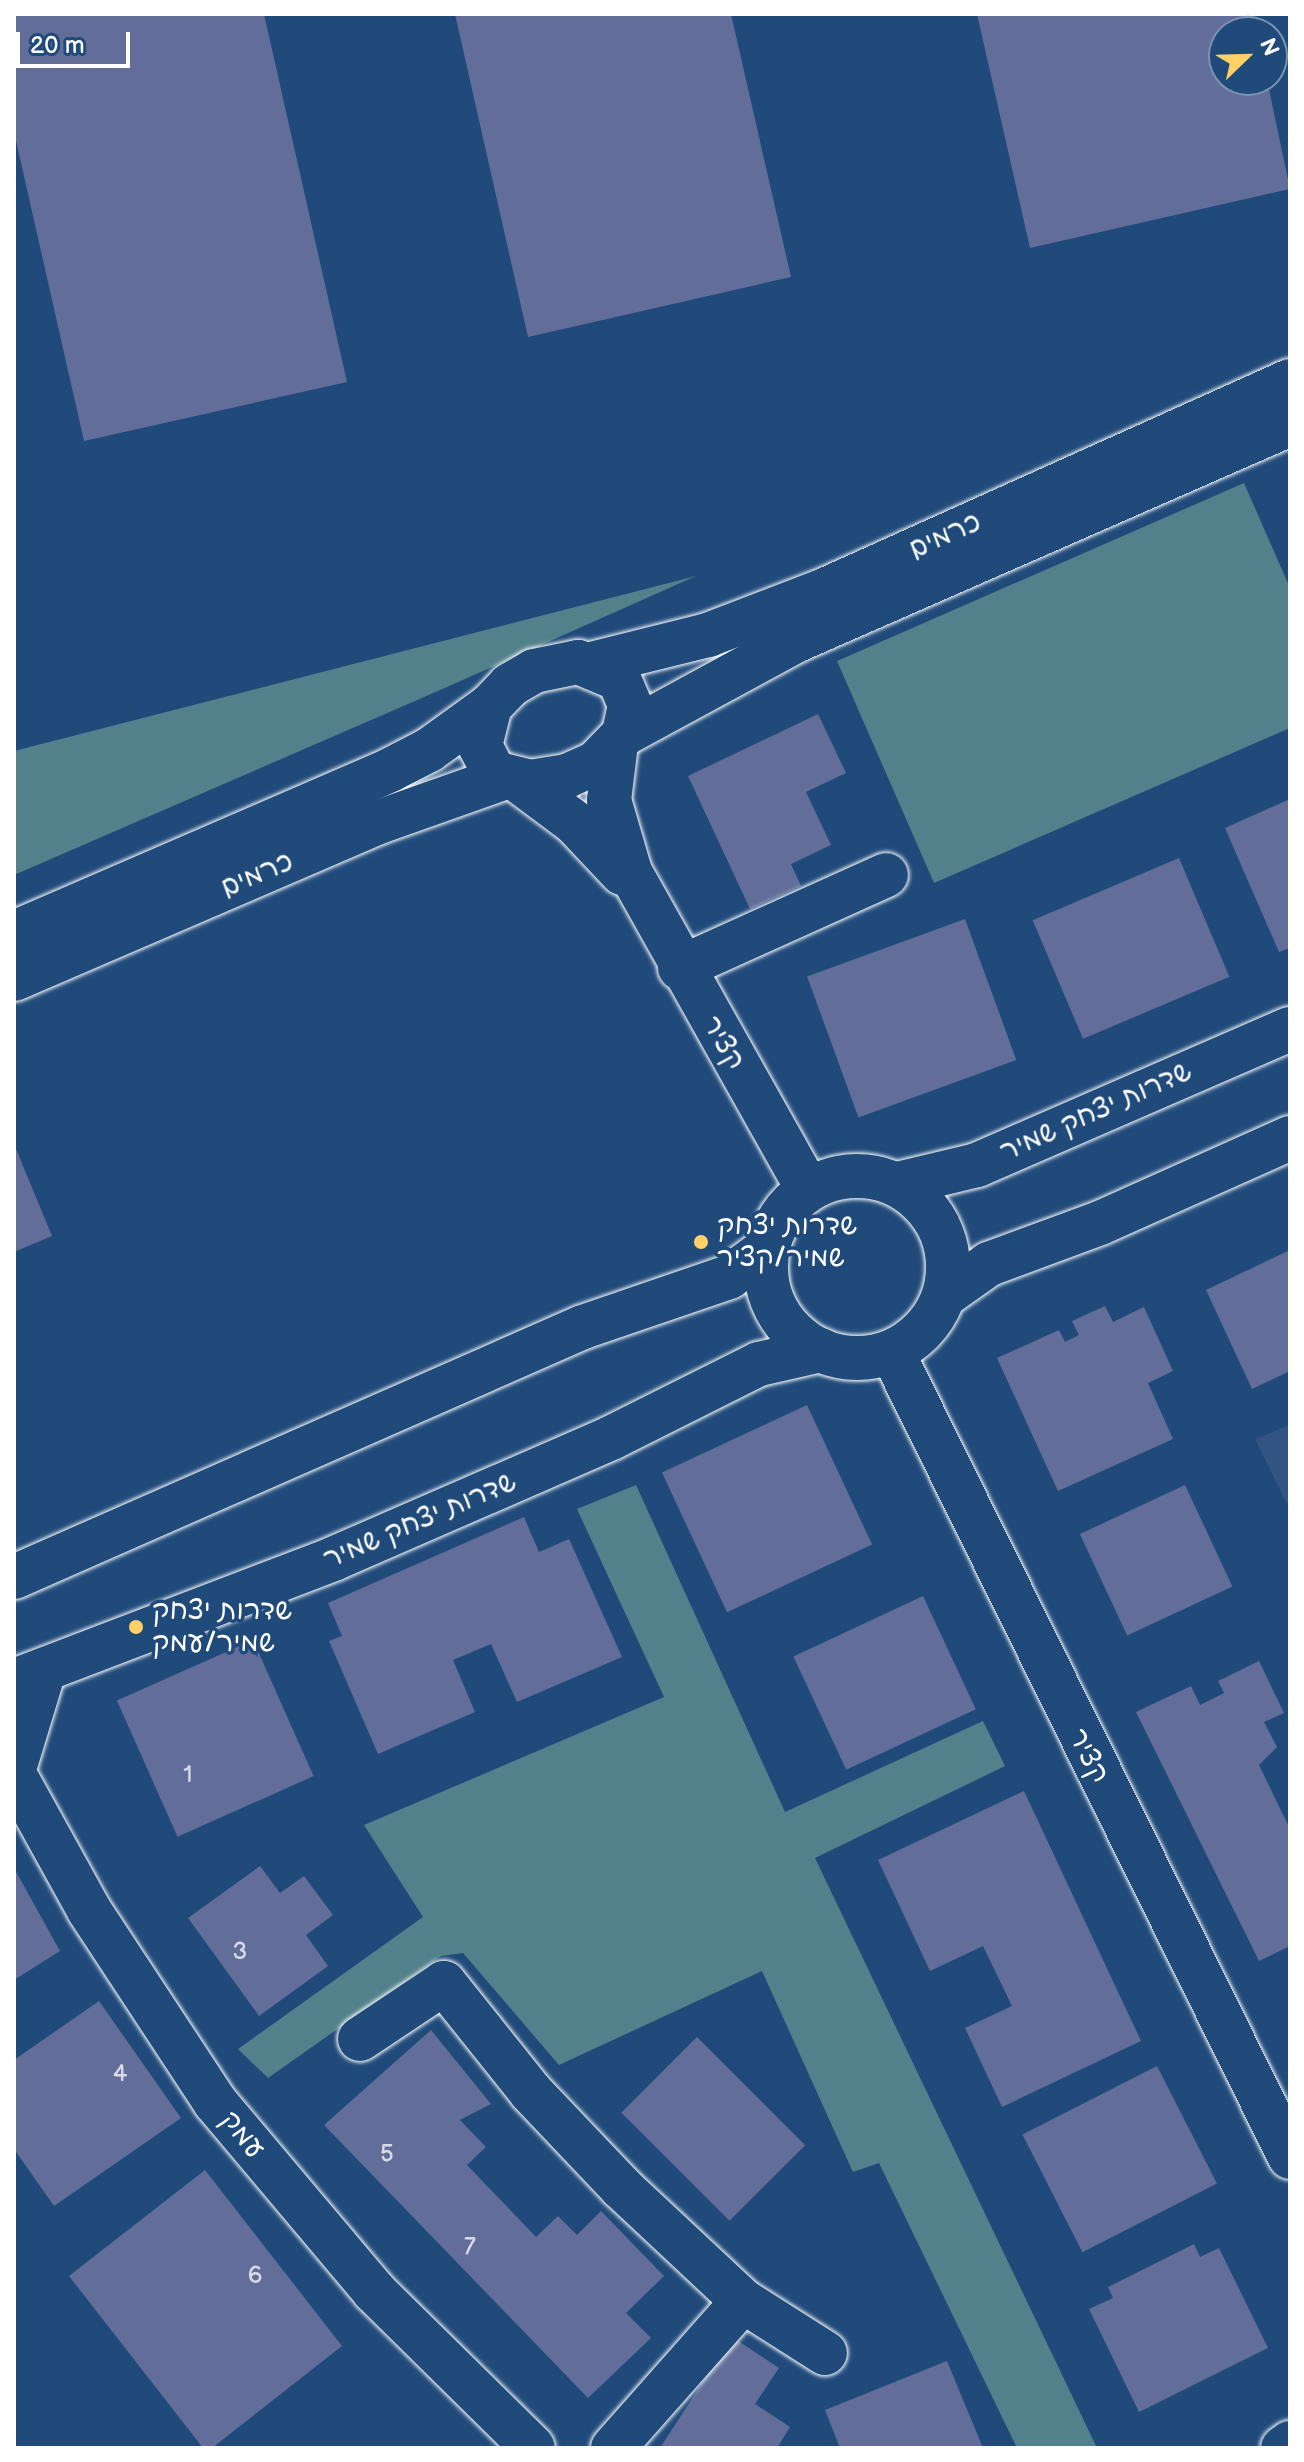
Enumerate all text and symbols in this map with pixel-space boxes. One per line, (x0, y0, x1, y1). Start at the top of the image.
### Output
scale bar (20, 16, 134, 66)
north arrow (1208, 16, 1288, 96)
text: 20 m (30, 31, 85, 60)
text: N (1253, 34, 1284, 60)
street label: כרמים (904, 505, 986, 567)
street label: כרמים (216, 845, 298, 905)
street label: קציר (694, 1010, 752, 1076)
street label: שדרות יצחק שמיר (995, 1055, 1197, 1169)
place label: שדרות יצחק שמיר/קציר (717, 1209, 857, 1275)
marker: שדרות יצחק שמיר/קציר (692, 1233, 710, 1251)
street label: שדרות יצחק שמיר (319, 1465, 521, 1577)
place label: שדרות יצחק שמיר/עמק (152, 1594, 292, 1660)
marker: שדרות יצחק שמיר/עמק (127, 1618, 145, 1636)
street label: קציר (1060, 1723, 1116, 1789)
house number: 1 (183, 1761, 193, 1789)
house number: 3 (233, 1938, 247, 1966)
house number: 4 (113, 2060, 127, 2088)
street label: עמק (213, 2104, 271, 2166)
house number: 5 (380, 2140, 394, 2168)
house number: 7 (464, 2233, 476, 2261)
house number: 6 (248, 2262, 262, 2290)

